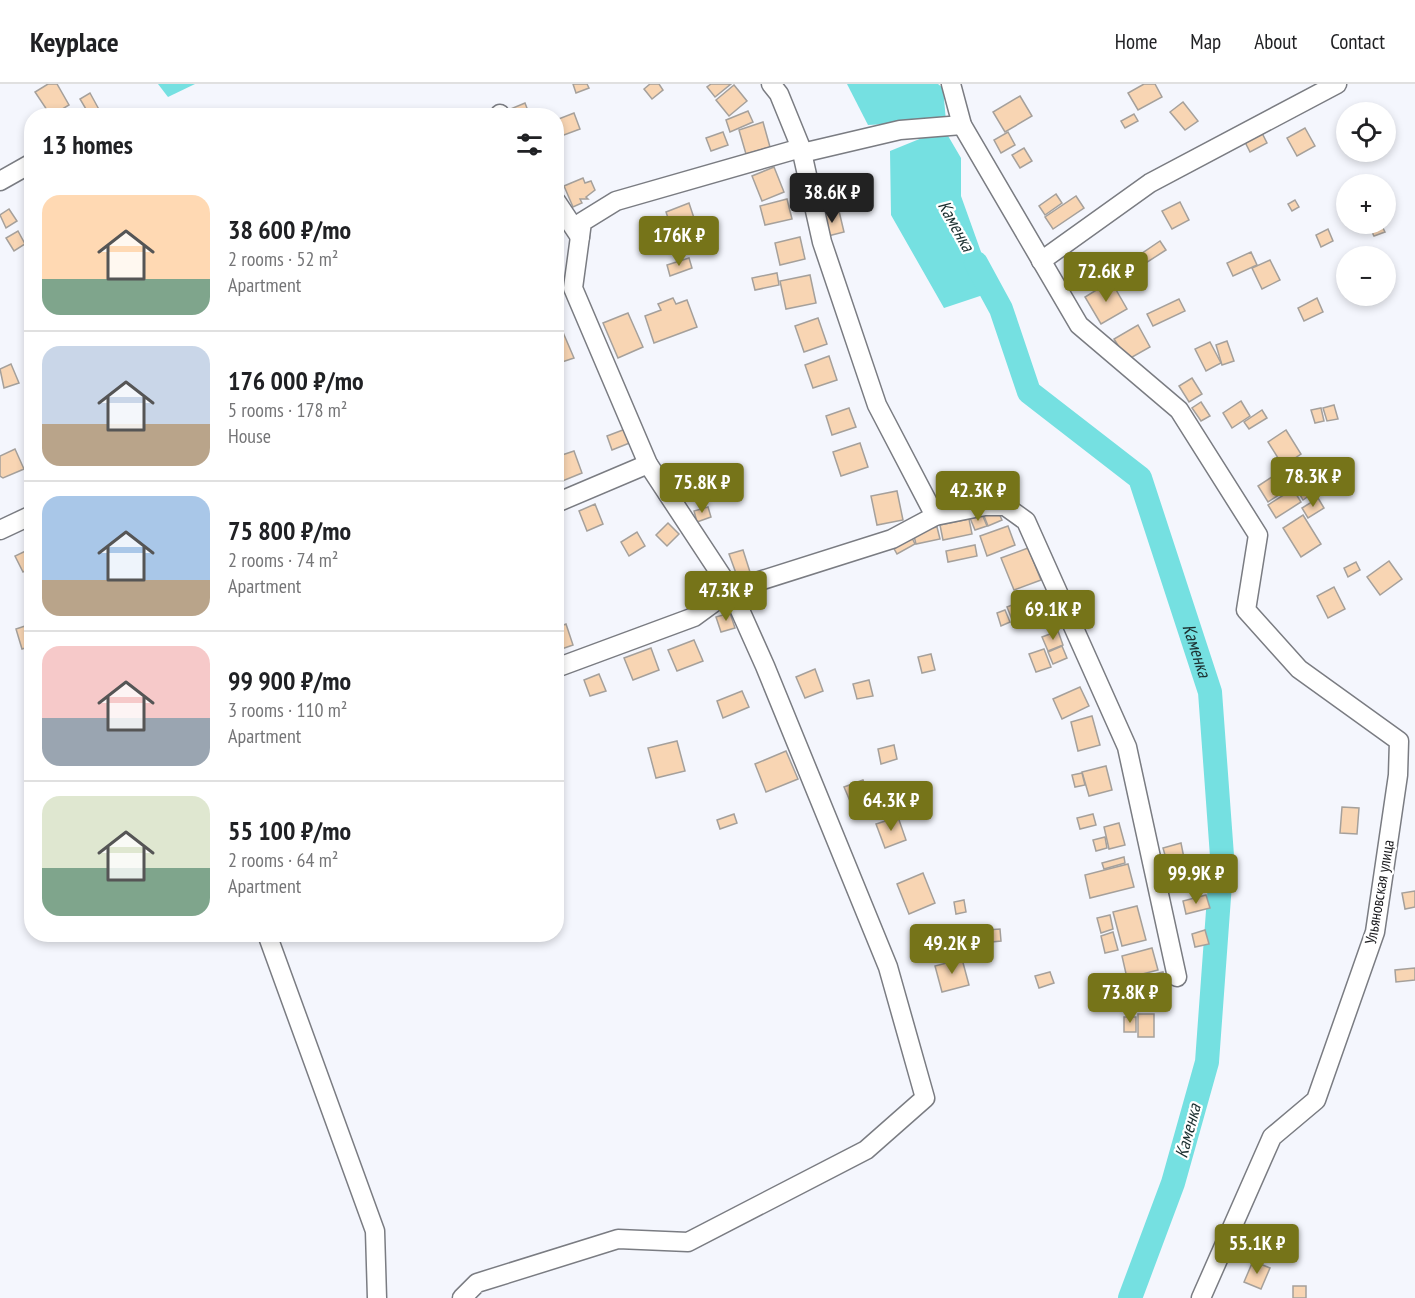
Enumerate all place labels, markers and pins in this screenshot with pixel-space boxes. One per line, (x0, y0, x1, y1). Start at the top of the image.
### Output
pin: 38.6K ₽ (777, 173, 887, 224)
pin: 176K ₽ (630, 216, 728, 267)
pin: 72.6K ₽ (1051, 252, 1161, 303)
pin: 78.3K ₽ (1258, 457, 1368, 508)
pin: 75.8K ₽ (647, 463, 757, 514)
pin: 42.3K ₽ (923, 471, 1033, 522)
pin: 47.3K ₽ (671, 571, 781, 622)
pin: 69.1K ₽ (998, 590, 1108, 641)
pin: 64.3K ₽ (836, 781, 946, 832)
pin: 99.9K ₽ (1141, 854, 1251, 905)
pin: 49.2K ₽ (897, 924, 1007, 975)
pin: 73.8K ₽ (1075, 973, 1185, 1024)
pin: 55.1K ₽ (1202, 1224, 1312, 1275)

